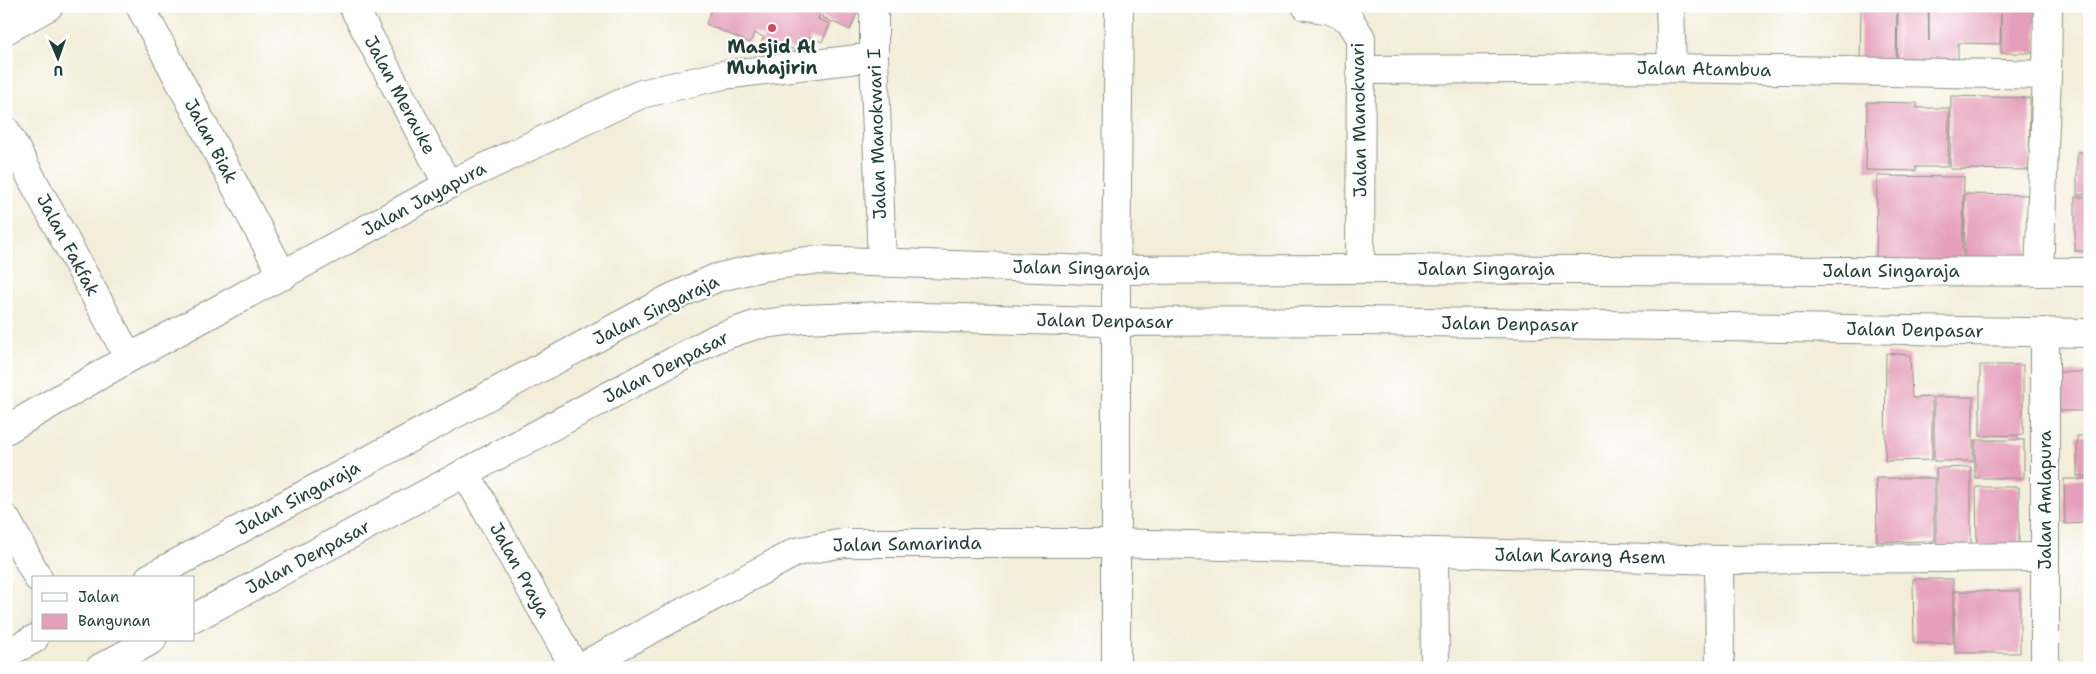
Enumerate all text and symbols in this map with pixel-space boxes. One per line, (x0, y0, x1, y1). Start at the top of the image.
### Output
marker: Masjid Al Muhajirin (766, 22, 778, 34)
north arrow (32, 32, 82, 82)
street label: Jalan Merauke (359, 32, 441, 158)
place label: Masjid Al Muhajirin (727, 35, 817, 80)
street label: Jalan Manokwari (1346, 42, 1372, 198)
street label: Jalan Manokwari I (862, 48, 892, 220)
street label: Jalan Atambua (1636, 56, 1772, 82)
text: U (53, 62, 64, 80)
street label: Jalan Biak (179, 95, 243, 187)
street label: Jalan Jayapura (358, 156, 490, 242)
street label: Jalan Fakfak (31, 189, 105, 301)
street label: Jalan Singaraja (1012, 255, 1150, 281)
street label: Jalan Singaraja (1417, 257, 1555, 281)
street label: Jalan Singaraja (1822, 259, 1960, 283)
street label: Jalan Singaraja (589, 269, 723, 351)
street label: Jalan Denpasar (1036, 308, 1174, 334)
street label: Jalan Denpasar (1441, 311, 1579, 337)
street label: Jalan Denpasar (1846, 317, 1984, 343)
street label: Jalan Denpasar (599, 325, 733, 409)
street label: Jalan Amlapura (2033, 430, 2057, 570)
street label: Jalan Singaraja (232, 455, 364, 541)
street label: Jalan Denpasar (242, 514, 374, 600)
street label: Jalan Praya (484, 518, 556, 622)
street label: Jalan Samarinda (832, 531, 982, 557)
street label: Jalan Karang Asem (1494, 543, 1666, 569)
legend (32, 576, 195, 642)
text: Jalan (78, 587, 119, 607)
text: Bangunan (78, 611, 150, 631)

